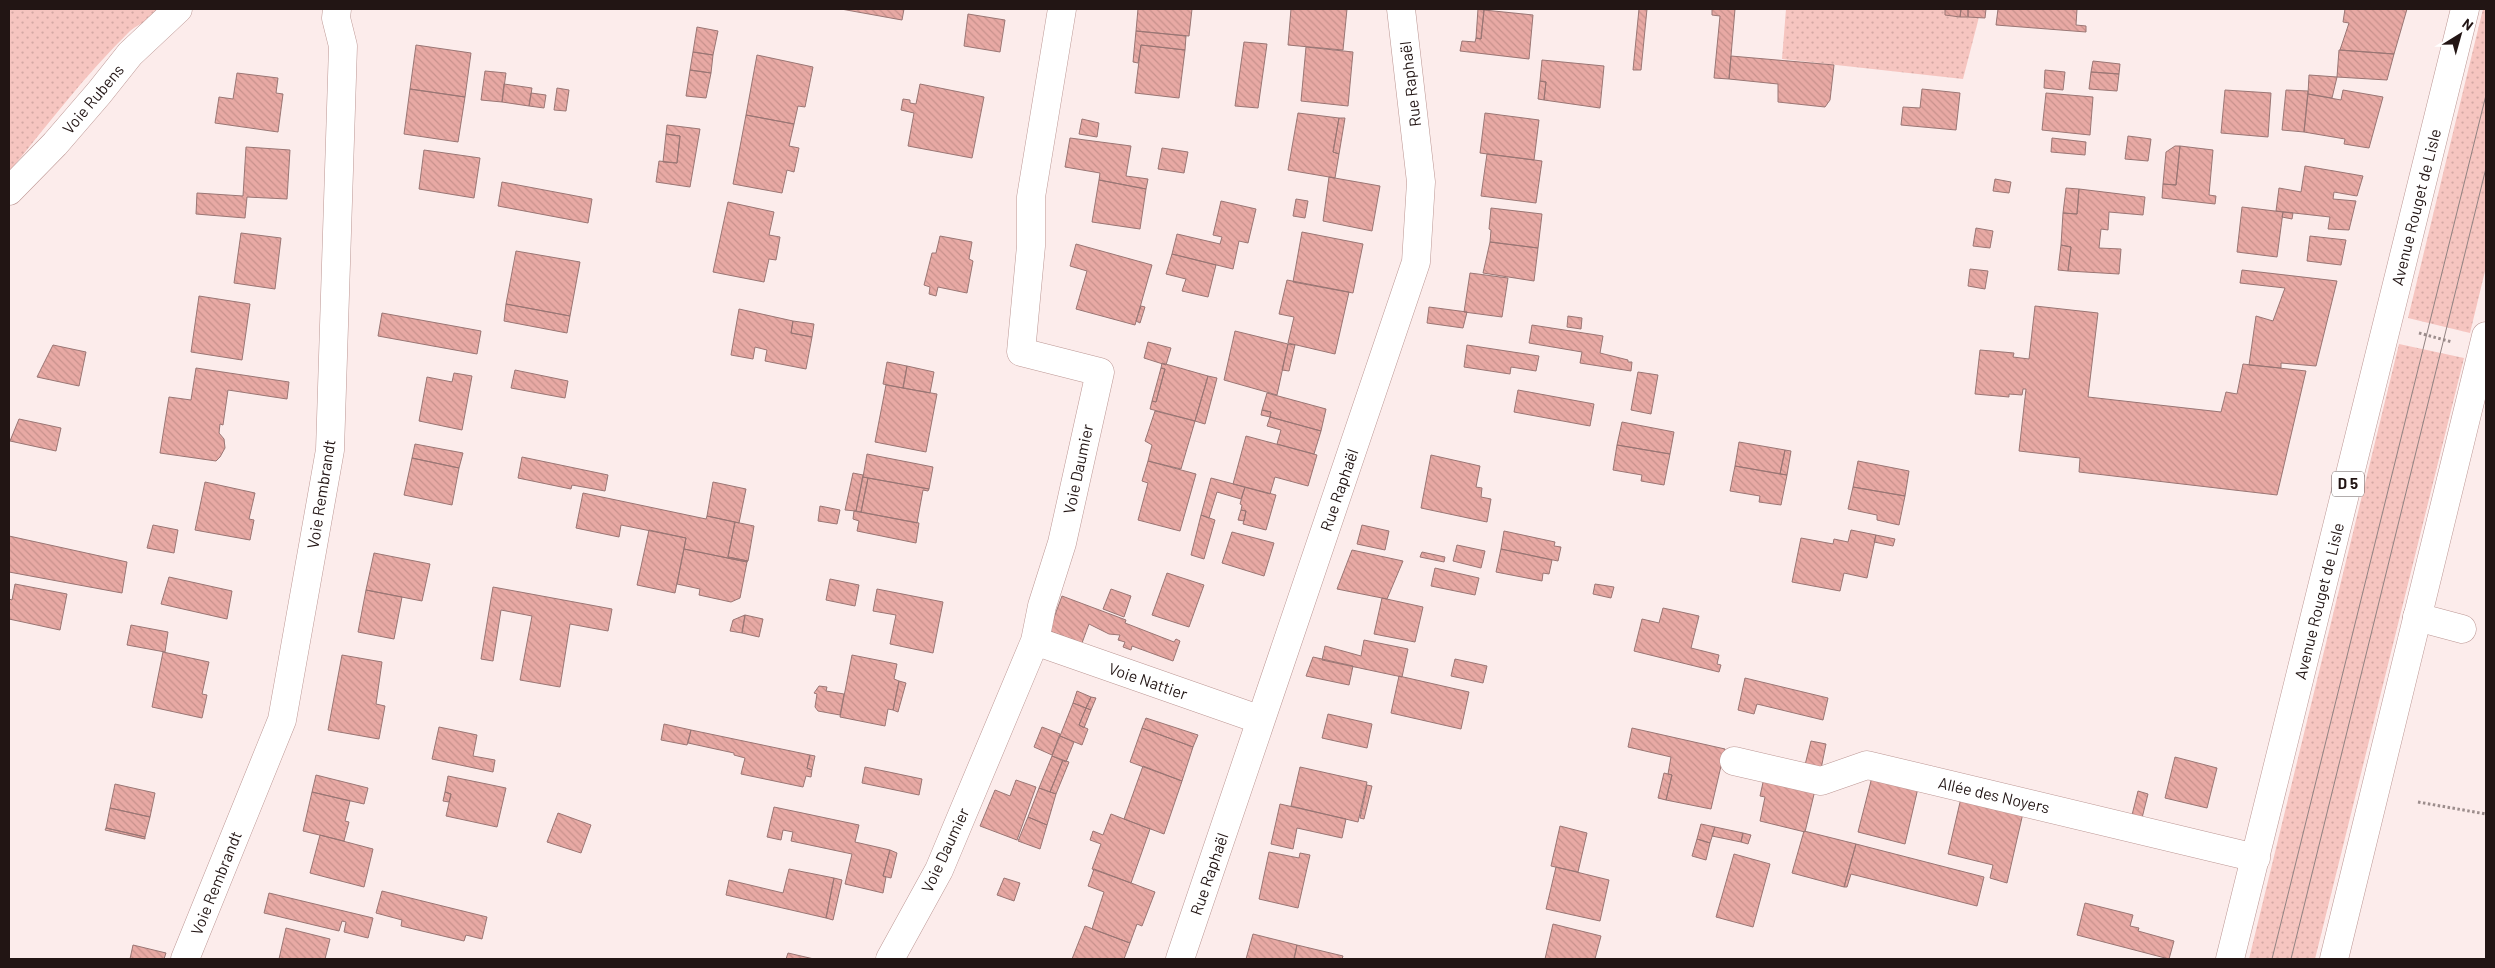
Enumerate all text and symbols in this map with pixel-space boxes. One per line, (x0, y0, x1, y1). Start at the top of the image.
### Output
north arrow (2435, 10, 2485, 60)
text: N (2459, 15, 2477, 34)
street label: Rue Raphaël (1395, 40, 1424, 128)
street label: Voie Rubens (58, 60, 127, 137)
street label: Avenue Rouget de Lisle (2387, 127, 2444, 287)
street label: Voie Daumier (1059, 422, 1096, 516)
street label: Voie Rembrandt (302, 438, 339, 550)
street label: Rue Raphaël (1316, 446, 1361, 534)
road number: D 5 (2332, 472, 2364, 496)
street label: Avenue Rouget de Lisle (2290, 521, 2347, 681)
street label: Voie Nattier (1106, 658, 1190, 703)
street label: Allée des Noyers (1937, 772, 2052, 817)
street label: Voie Daumier (917, 804, 973, 895)
street label: Voie Rembrandt (186, 828, 245, 938)
street label: Rue Raphaël (1186, 830, 1231, 918)

